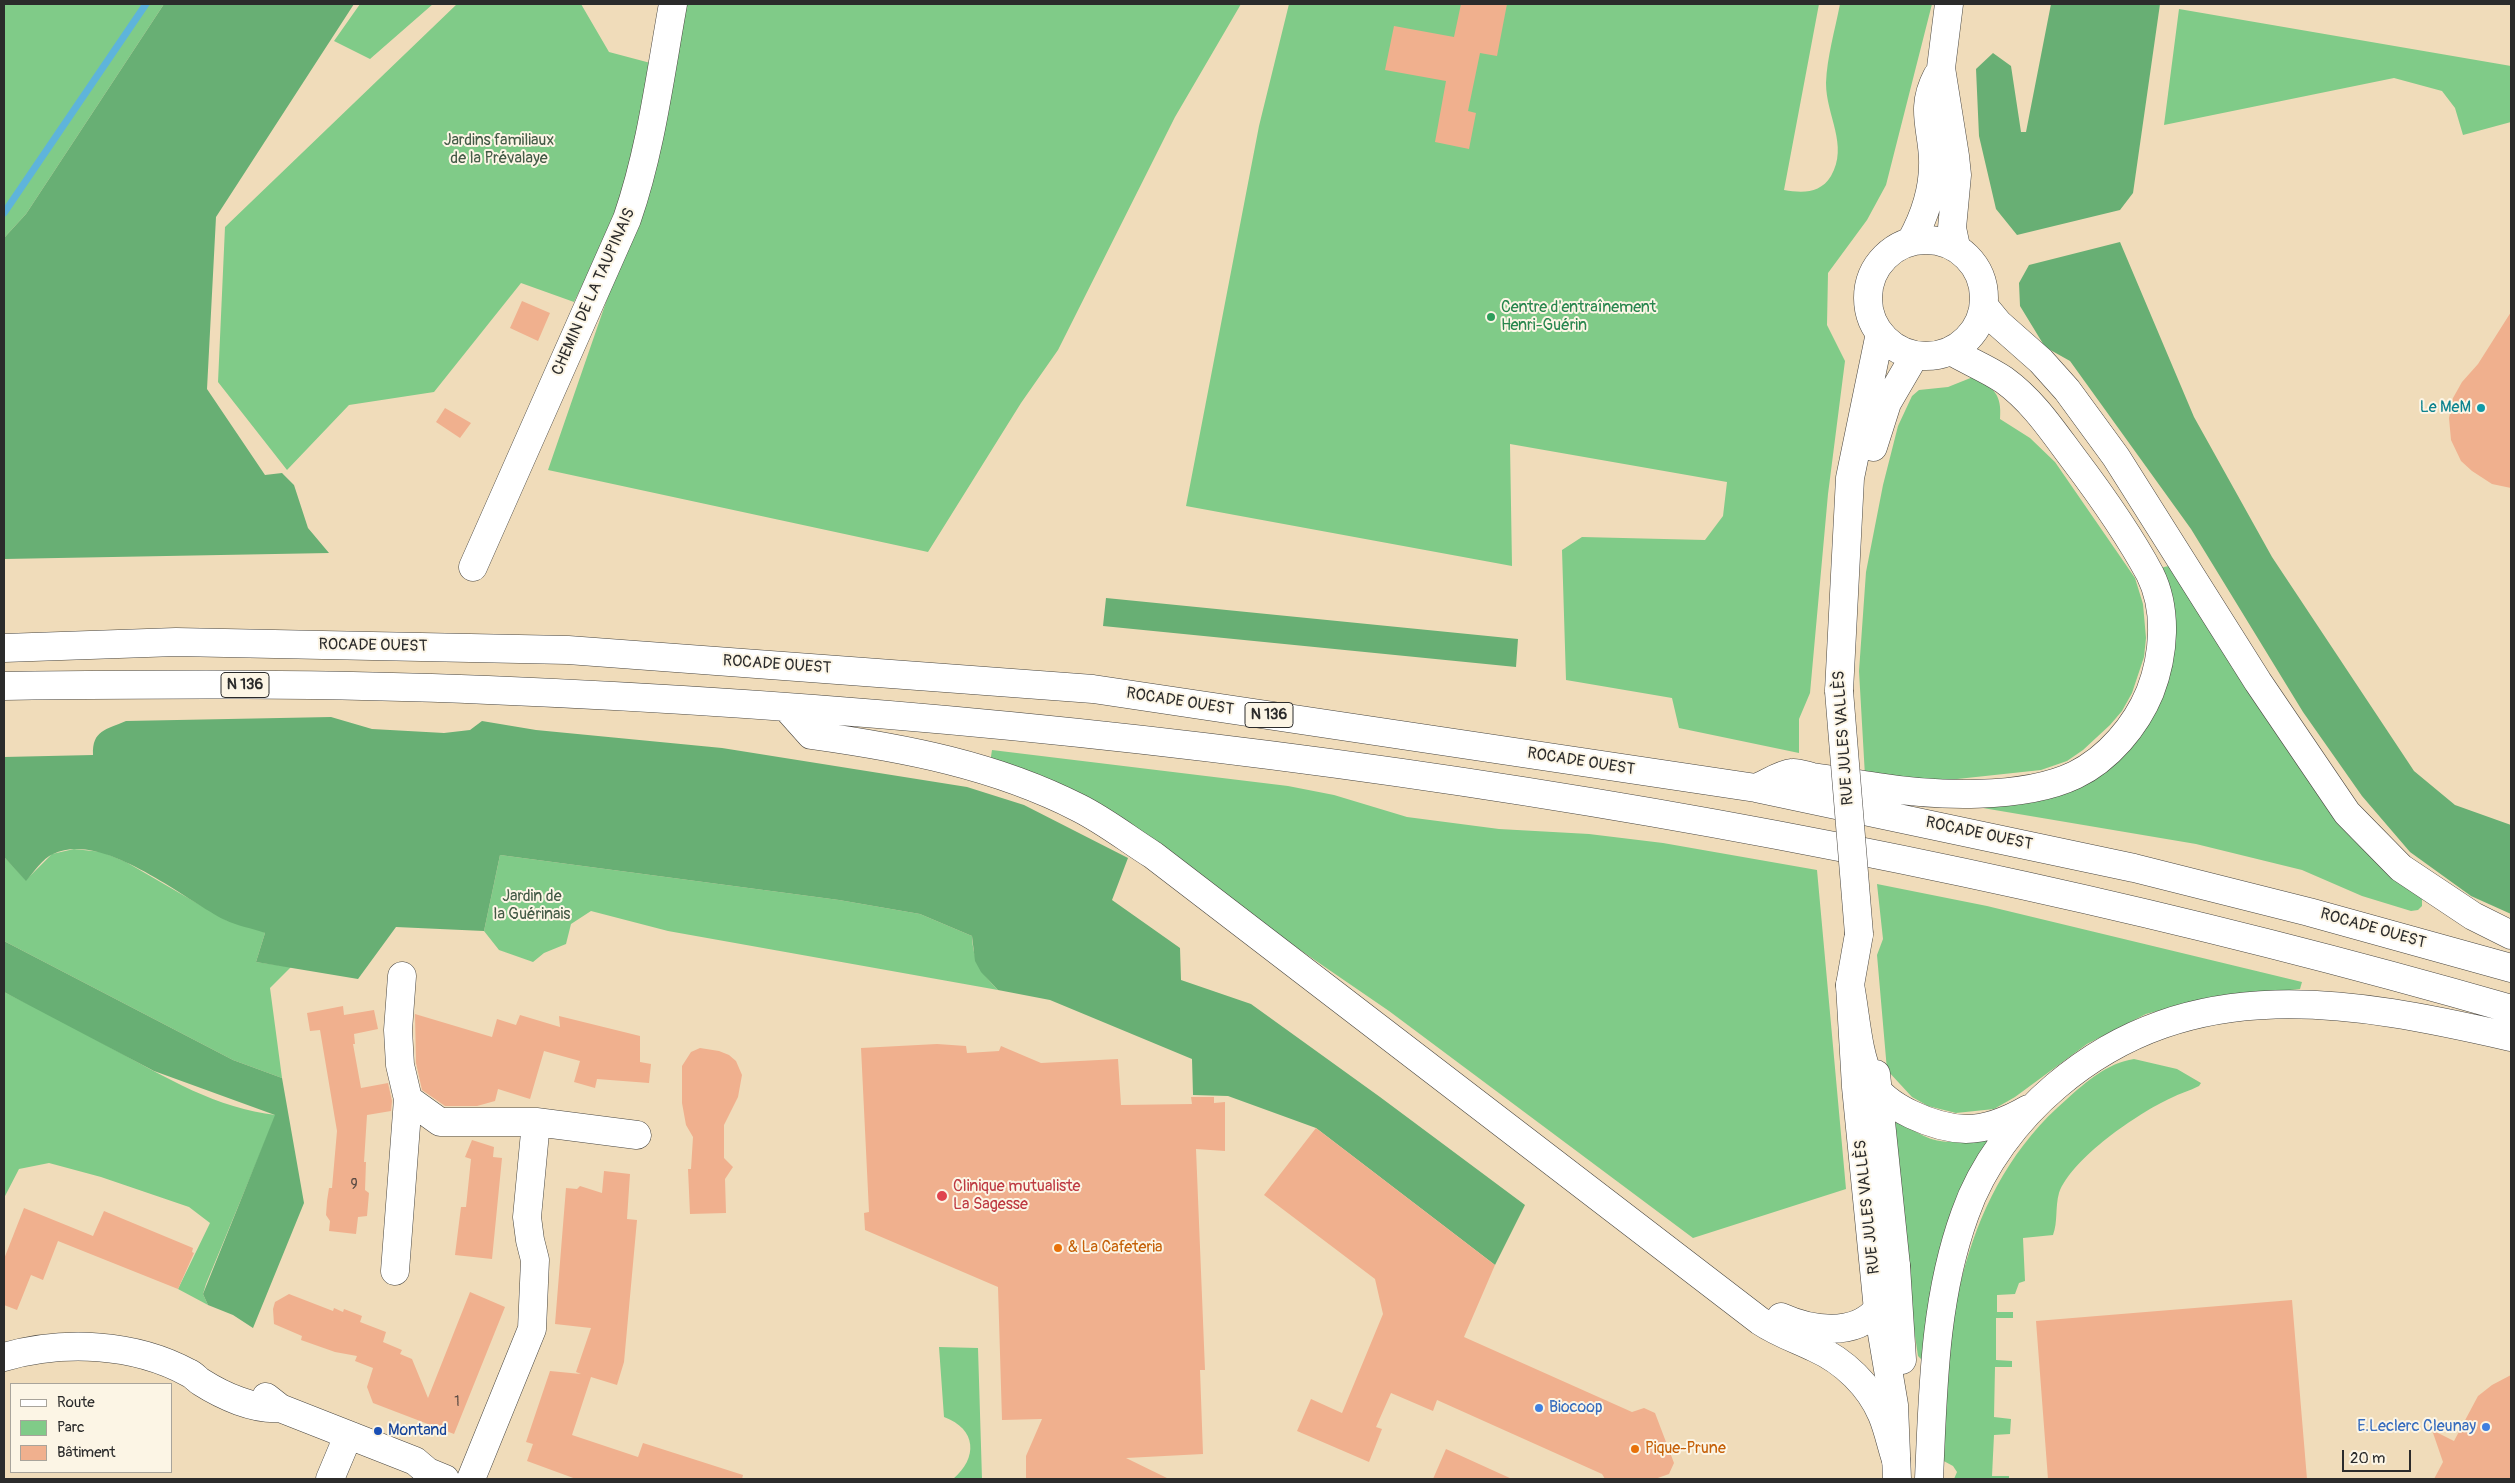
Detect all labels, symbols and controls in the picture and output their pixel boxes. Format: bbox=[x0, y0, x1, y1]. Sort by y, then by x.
park label: Jardins familiaux de la Prévalaye bbox=[444, 131, 554, 169]
street label: CHEMIN DE LA TAUPINAIS bbox=[548, 205, 640, 379]
place label: Centre d'entraînement Henri-Guérin bbox=[1501, 298, 1656, 336]
marker: Centre d'entraînement Henri-Guérin bbox=[1485, 311, 1497, 323]
place label: Le MeM bbox=[2420, 398, 2471, 418]
marker: Le MeM bbox=[2475, 402, 2487, 414]
street label: ROCADE OUEST bbox=[318, 635, 428, 657]
street label: ROCADE OUEST bbox=[722, 652, 832, 678]
street label: RUE JULES VALLÈS bbox=[1830, 670, 1858, 806]
road number: N 136 bbox=[221, 672, 269, 698]
street label: ROCADE OUEST bbox=[1125, 684, 1235, 720]
road number: N 136 bbox=[1245, 702, 1293, 728]
street label: ROCADE OUEST bbox=[1526, 744, 1636, 780]
street label: ROCADE OUEST bbox=[1924, 813, 2034, 855]
park label: Jardin de la Guérinais bbox=[494, 887, 570, 925]
street label: ROCADE OUEST bbox=[2318, 905, 2428, 953]
street label: RUE JULES VALLÈS bbox=[1851, 1139, 1885, 1275]
house number: 9 bbox=[350, 1177, 358, 1193]
place label: Clinique mutualiste La Sagesse bbox=[953, 1177, 1081, 1215]
marker: Clinique mutualiste La Sagesse bbox=[935, 1189, 949, 1203]
place label: & La Cafeteria bbox=[1068, 1238, 1162, 1258]
marker: & La Cafeteria bbox=[1052, 1242, 1064, 1254]
legend bbox=[10, 1383, 172, 1473]
text: Route bbox=[57, 1393, 95, 1412]
house number: 1 bbox=[454, 1394, 460, 1410]
place label: Biocoop bbox=[1549, 1398, 1603, 1418]
marker: Biocoop bbox=[1533, 1402, 1545, 1414]
place label: E.Leclerc Cleunay bbox=[2357, 1417, 2476, 1437]
text: Parc bbox=[57, 1418, 85, 1437]
place label: Montand bbox=[388, 1421, 447, 1441]
marker: E.Leclerc Cleunay bbox=[2480, 1421, 2492, 1433]
marker: Montand bbox=[372, 1425, 384, 1437]
place label: Pique-Prune bbox=[1645, 1439, 1726, 1459]
scale bar bbox=[2345, 1440, 2414, 1472]
text: Bâtiment bbox=[57, 1443, 116, 1462]
marker: Pique-Prune bbox=[1629, 1443, 1641, 1455]
text: 20 m bbox=[2350, 1449, 2385, 1468]

